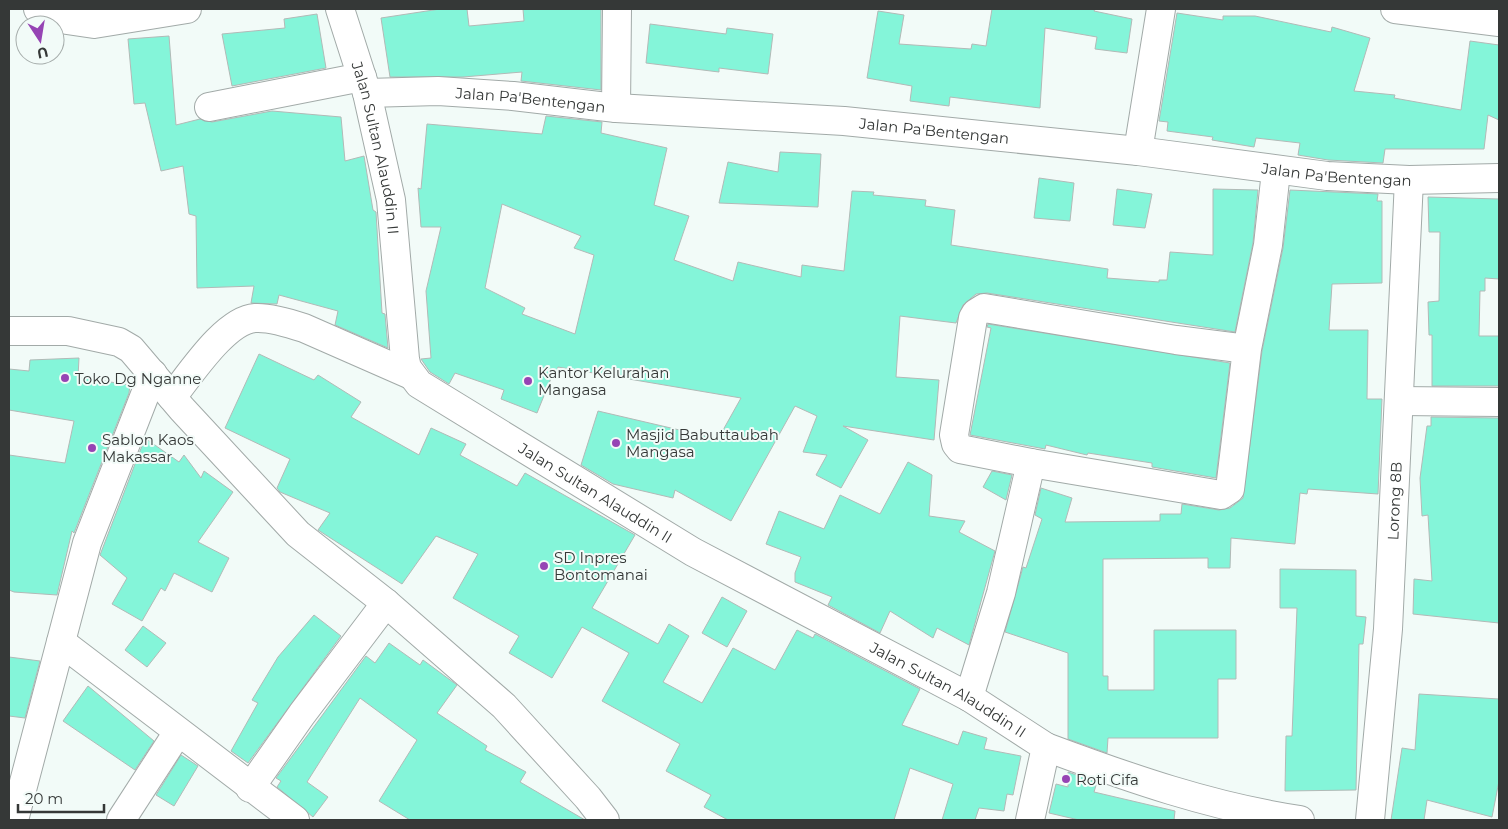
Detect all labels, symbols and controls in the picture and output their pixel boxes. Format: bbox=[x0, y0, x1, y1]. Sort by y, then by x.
north arrow bbox=[15, 15, 65, 65]
text: U bbox=[35, 43, 50, 63]
street label: Jalan Sultan Alauddin II bbox=[348, 58, 403, 235]
street label: Jalan Pa'Bentengan bbox=[454, 83, 607, 116]
street label: Jalan Pa'Bentengan bbox=[857, 113, 1010, 147]
street label: Jalan Pa'Bentengan bbox=[1260, 158, 1412, 190]
place label: Kantor Kelurahan Mangasa bbox=[538, 363, 669, 399]
place label: Toko Dg Nganne bbox=[75, 369, 201, 388]
marker: Toko Dg Nganne bbox=[59, 372, 71, 384]
marker: Kantor Kelurahan Mangasa bbox=[522, 375, 534, 387]
place label: Masjid Babuttaubah Mangasa bbox=[626, 425, 779, 461]
place label: Sablon Kaos Makassar bbox=[102, 430, 194, 466]
marker: Masjid Babuttaubah Mangasa bbox=[610, 437, 622, 449]
street label: Jalan Sultan Alauddin II bbox=[515, 438, 676, 547]
marker: Sablon Kaos Makassar bbox=[86, 442, 98, 454]
street label: Lorong 8B bbox=[1383, 461, 1405, 541]
place label: SD Inpres Bontomanai bbox=[554, 548, 648, 584]
marker: SD Inpres Bontomanai bbox=[538, 560, 550, 572]
street label: Jalan Sultan Alauddin II bbox=[866, 637, 1030, 741]
place label: Roti Cifa bbox=[1076, 770, 1139, 789]
marker: Roti Cifa bbox=[1060, 773, 1072, 785]
scale bar bbox=[18, 782, 104, 814]
text: 20 m bbox=[25, 789, 63, 808]

